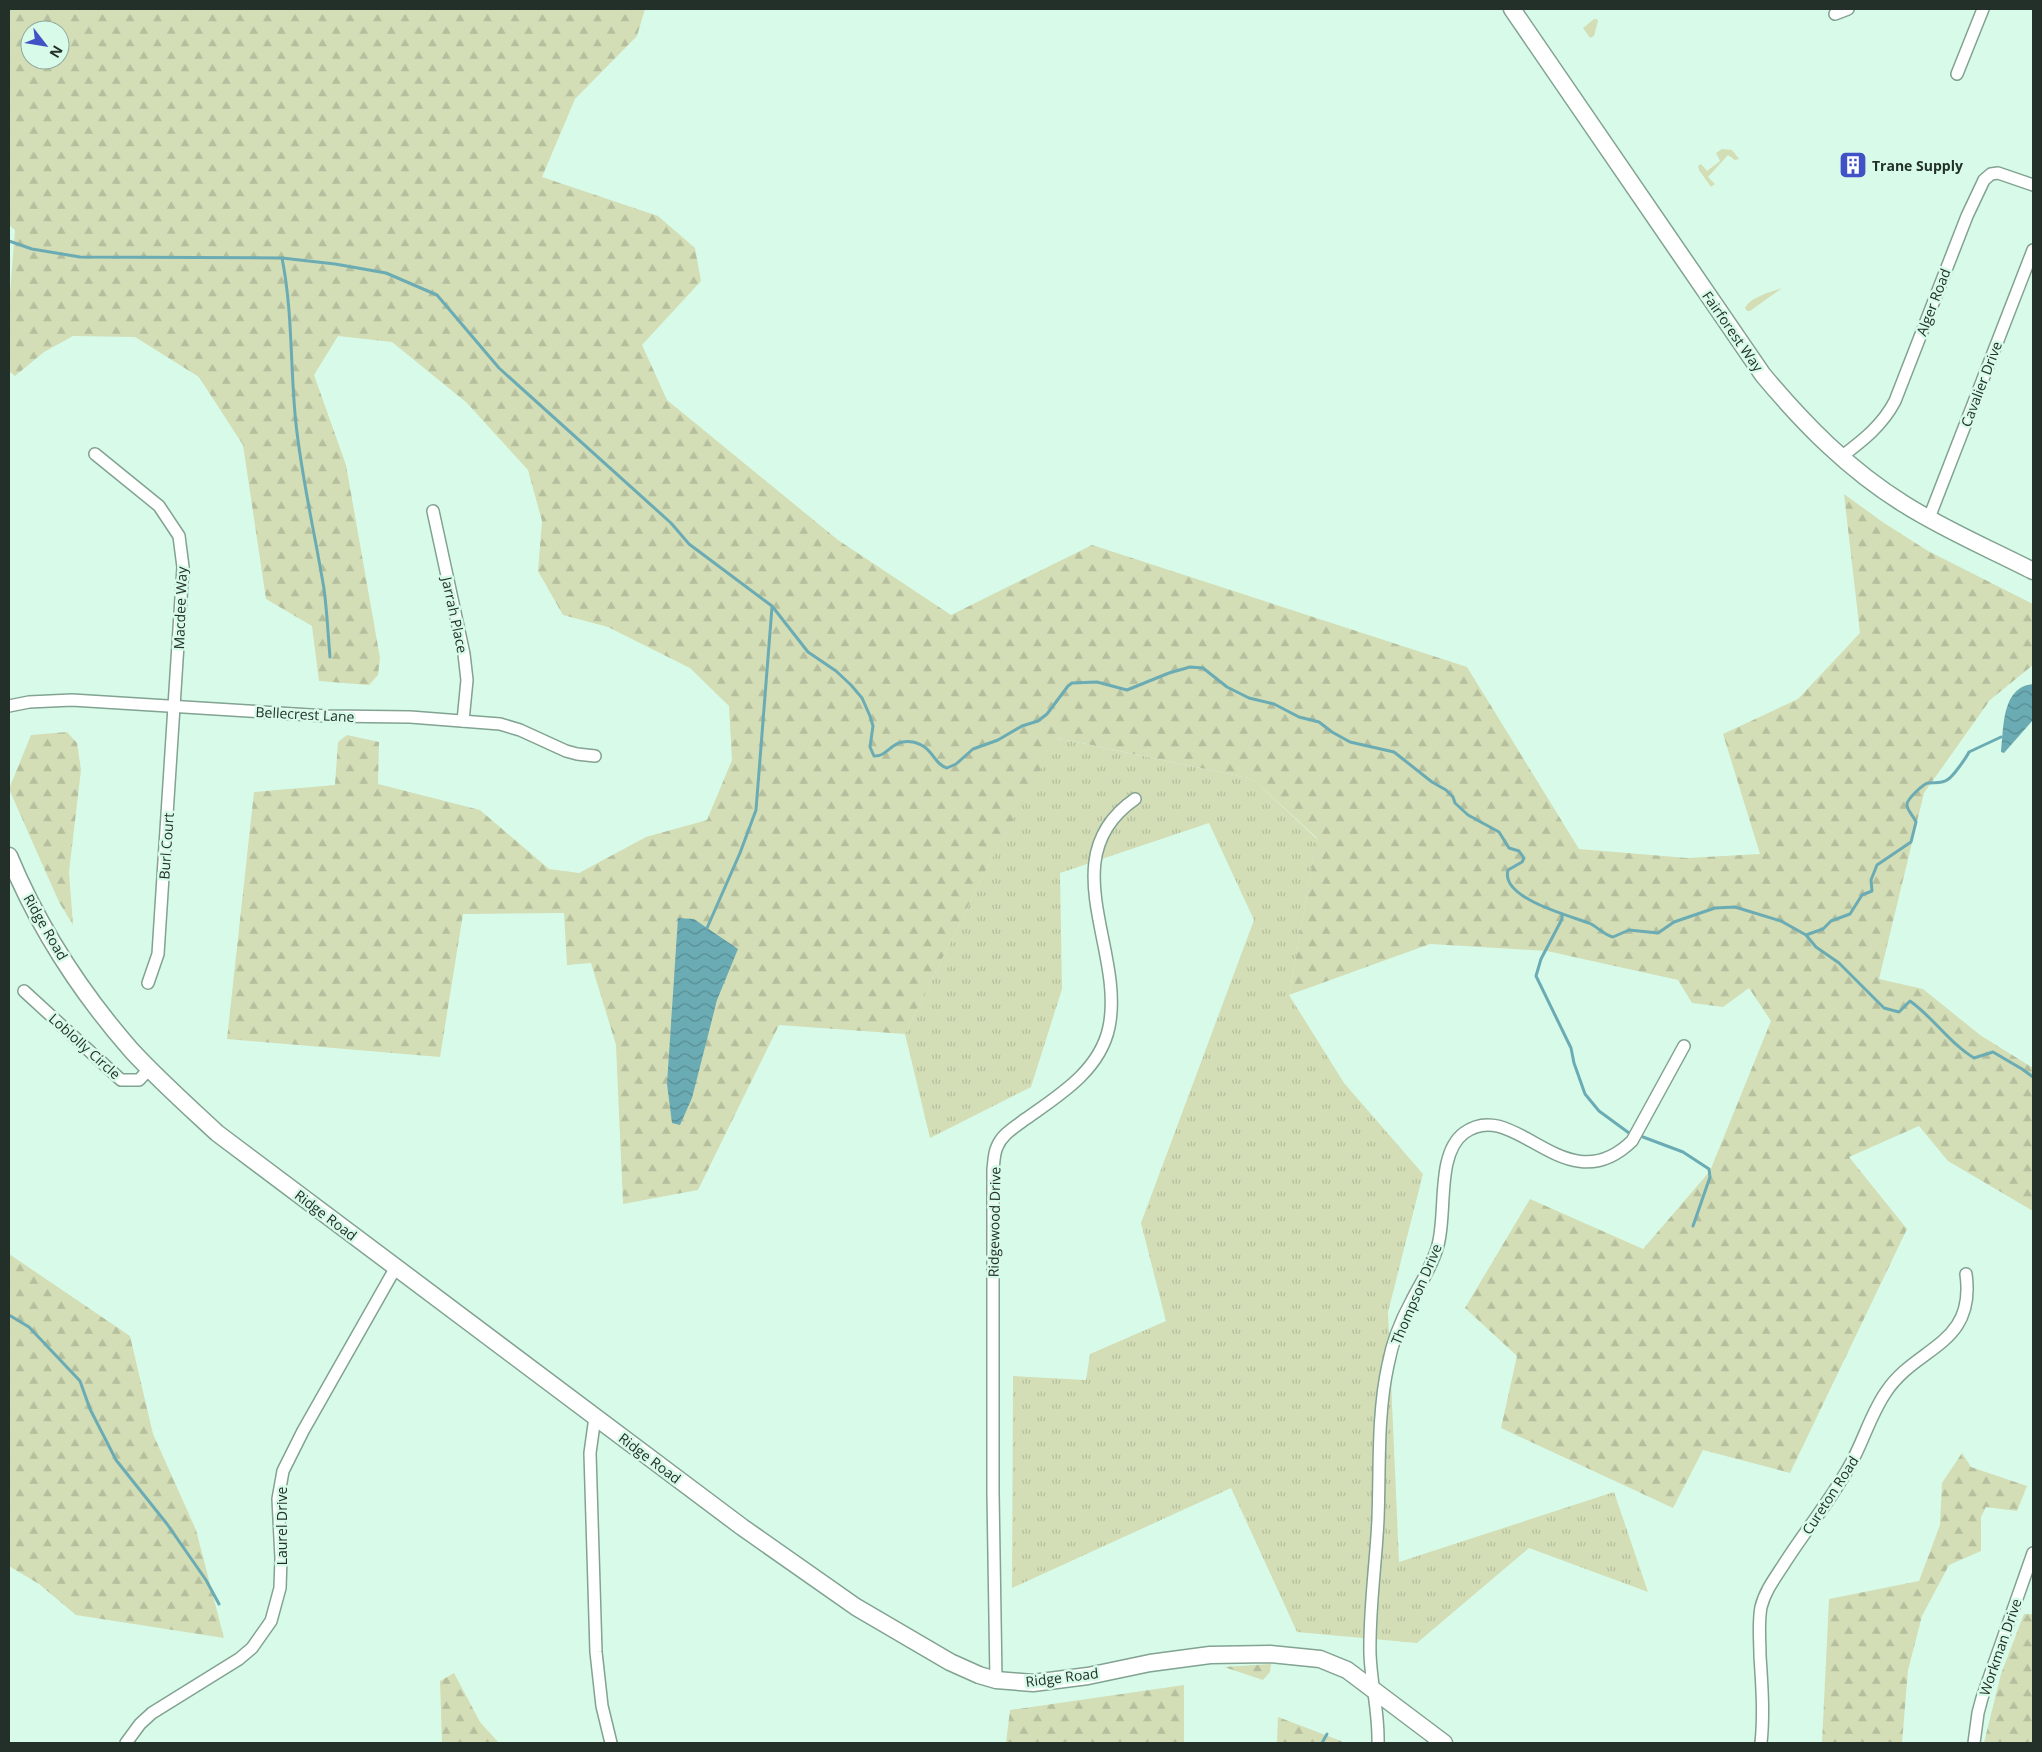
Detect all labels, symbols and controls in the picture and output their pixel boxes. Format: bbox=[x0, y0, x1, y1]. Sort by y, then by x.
north arrow bbox=[20, 20, 70, 70]
text: N bbox=[45, 42, 68, 62]
building icon: Trane Supply bbox=[1838, 150, 1868, 180]
place label: Trane Supply bbox=[1872, 156, 1963, 175]
street label: Alger Road bbox=[1911, 266, 1955, 338]
street label: Fairforest Way bbox=[1698, 287, 1768, 376]
street label: Cavalier Drive bbox=[1956, 338, 2006, 429]
street label: Macdee Way bbox=[169, 565, 191, 650]
street label: Jarrah Place bbox=[437, 573, 472, 655]
street label: Bellecrest Lane bbox=[255, 702, 355, 726]
street label: Burl Court bbox=[154, 812, 178, 880]
street label: Ridge Road bbox=[19, 891, 73, 963]
street label: Loblolly Circle bbox=[45, 1009, 125, 1083]
street label: Ridgewood Drive bbox=[984, 1167, 1004, 1277]
street label: Ridge Road bbox=[291, 1185, 361, 1245]
street label: Thompson Drive bbox=[1386, 1241, 1446, 1347]
street label: Ridge Road bbox=[615, 1428, 685, 1488]
street label: Cureton Road bbox=[1798, 1452, 1862, 1538]
street label: Laurel Drive bbox=[272, 1487, 291, 1565]
street label: Workman Drive bbox=[1974, 1596, 2026, 1698]
street label: Ridge Road bbox=[1024, 1663, 1100, 1691]

